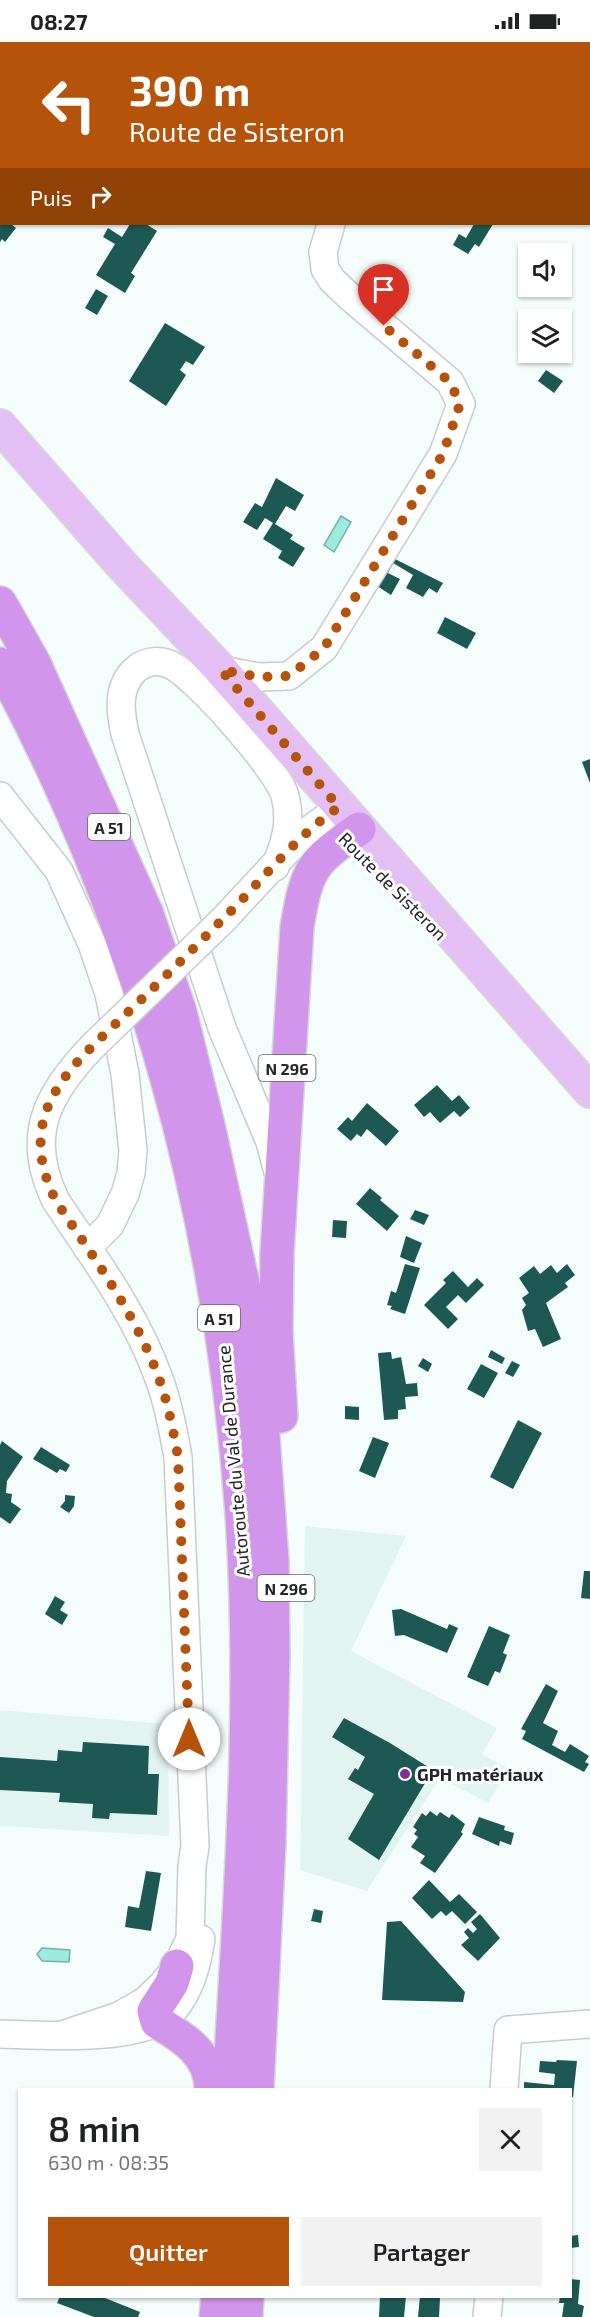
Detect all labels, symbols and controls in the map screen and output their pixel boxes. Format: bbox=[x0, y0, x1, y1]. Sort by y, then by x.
text: 08:27 bbox=[30, 8, 88, 34]
text: 390 m bbox=[129, 64, 250, 114]
icon: left bbox=[30, 66, 108, 144]
text: Route de Sisteron bbox=[129, 115, 345, 147]
icon: right bbox=[84, 180, 117, 213]
text: Puis bbox=[30, 184, 72, 210]
map controls bbox=[518, 243, 572, 363]
button: sound bbox=[518, 243, 572, 297]
pin bbox=[358, 264, 409, 326]
icon: arrive bbox=[367, 273, 400, 306]
button: layers bbox=[518, 309, 572, 363]
road number: A 51 bbox=[88, 814, 130, 840]
street label: Route de Sisteron bbox=[334, 827, 452, 945]
road number: N 296 bbox=[258, 1055, 316, 1081]
road number: A 51 bbox=[198, 1305, 240, 1331]
street label: Autoroute du Val de Durance bbox=[212, 1344, 254, 1578]
road number: N 296 bbox=[258, 1575, 314, 1601]
position arrow bbox=[157, 1707, 221, 1771]
place label: GPH matériaux bbox=[417, 1763, 544, 1785]
marker: GPH matériaux bbox=[398, 1767, 412, 1781]
text: 8 min bbox=[48, 2106, 141, 2149]
button: close bbox=[479, 2108, 542, 2171]
text: 630 m · 08:35 bbox=[48, 2150, 169, 2174]
button: Quitter bbox=[48, 2217, 289, 2286]
button: Partager bbox=[301, 2217, 542, 2286]

